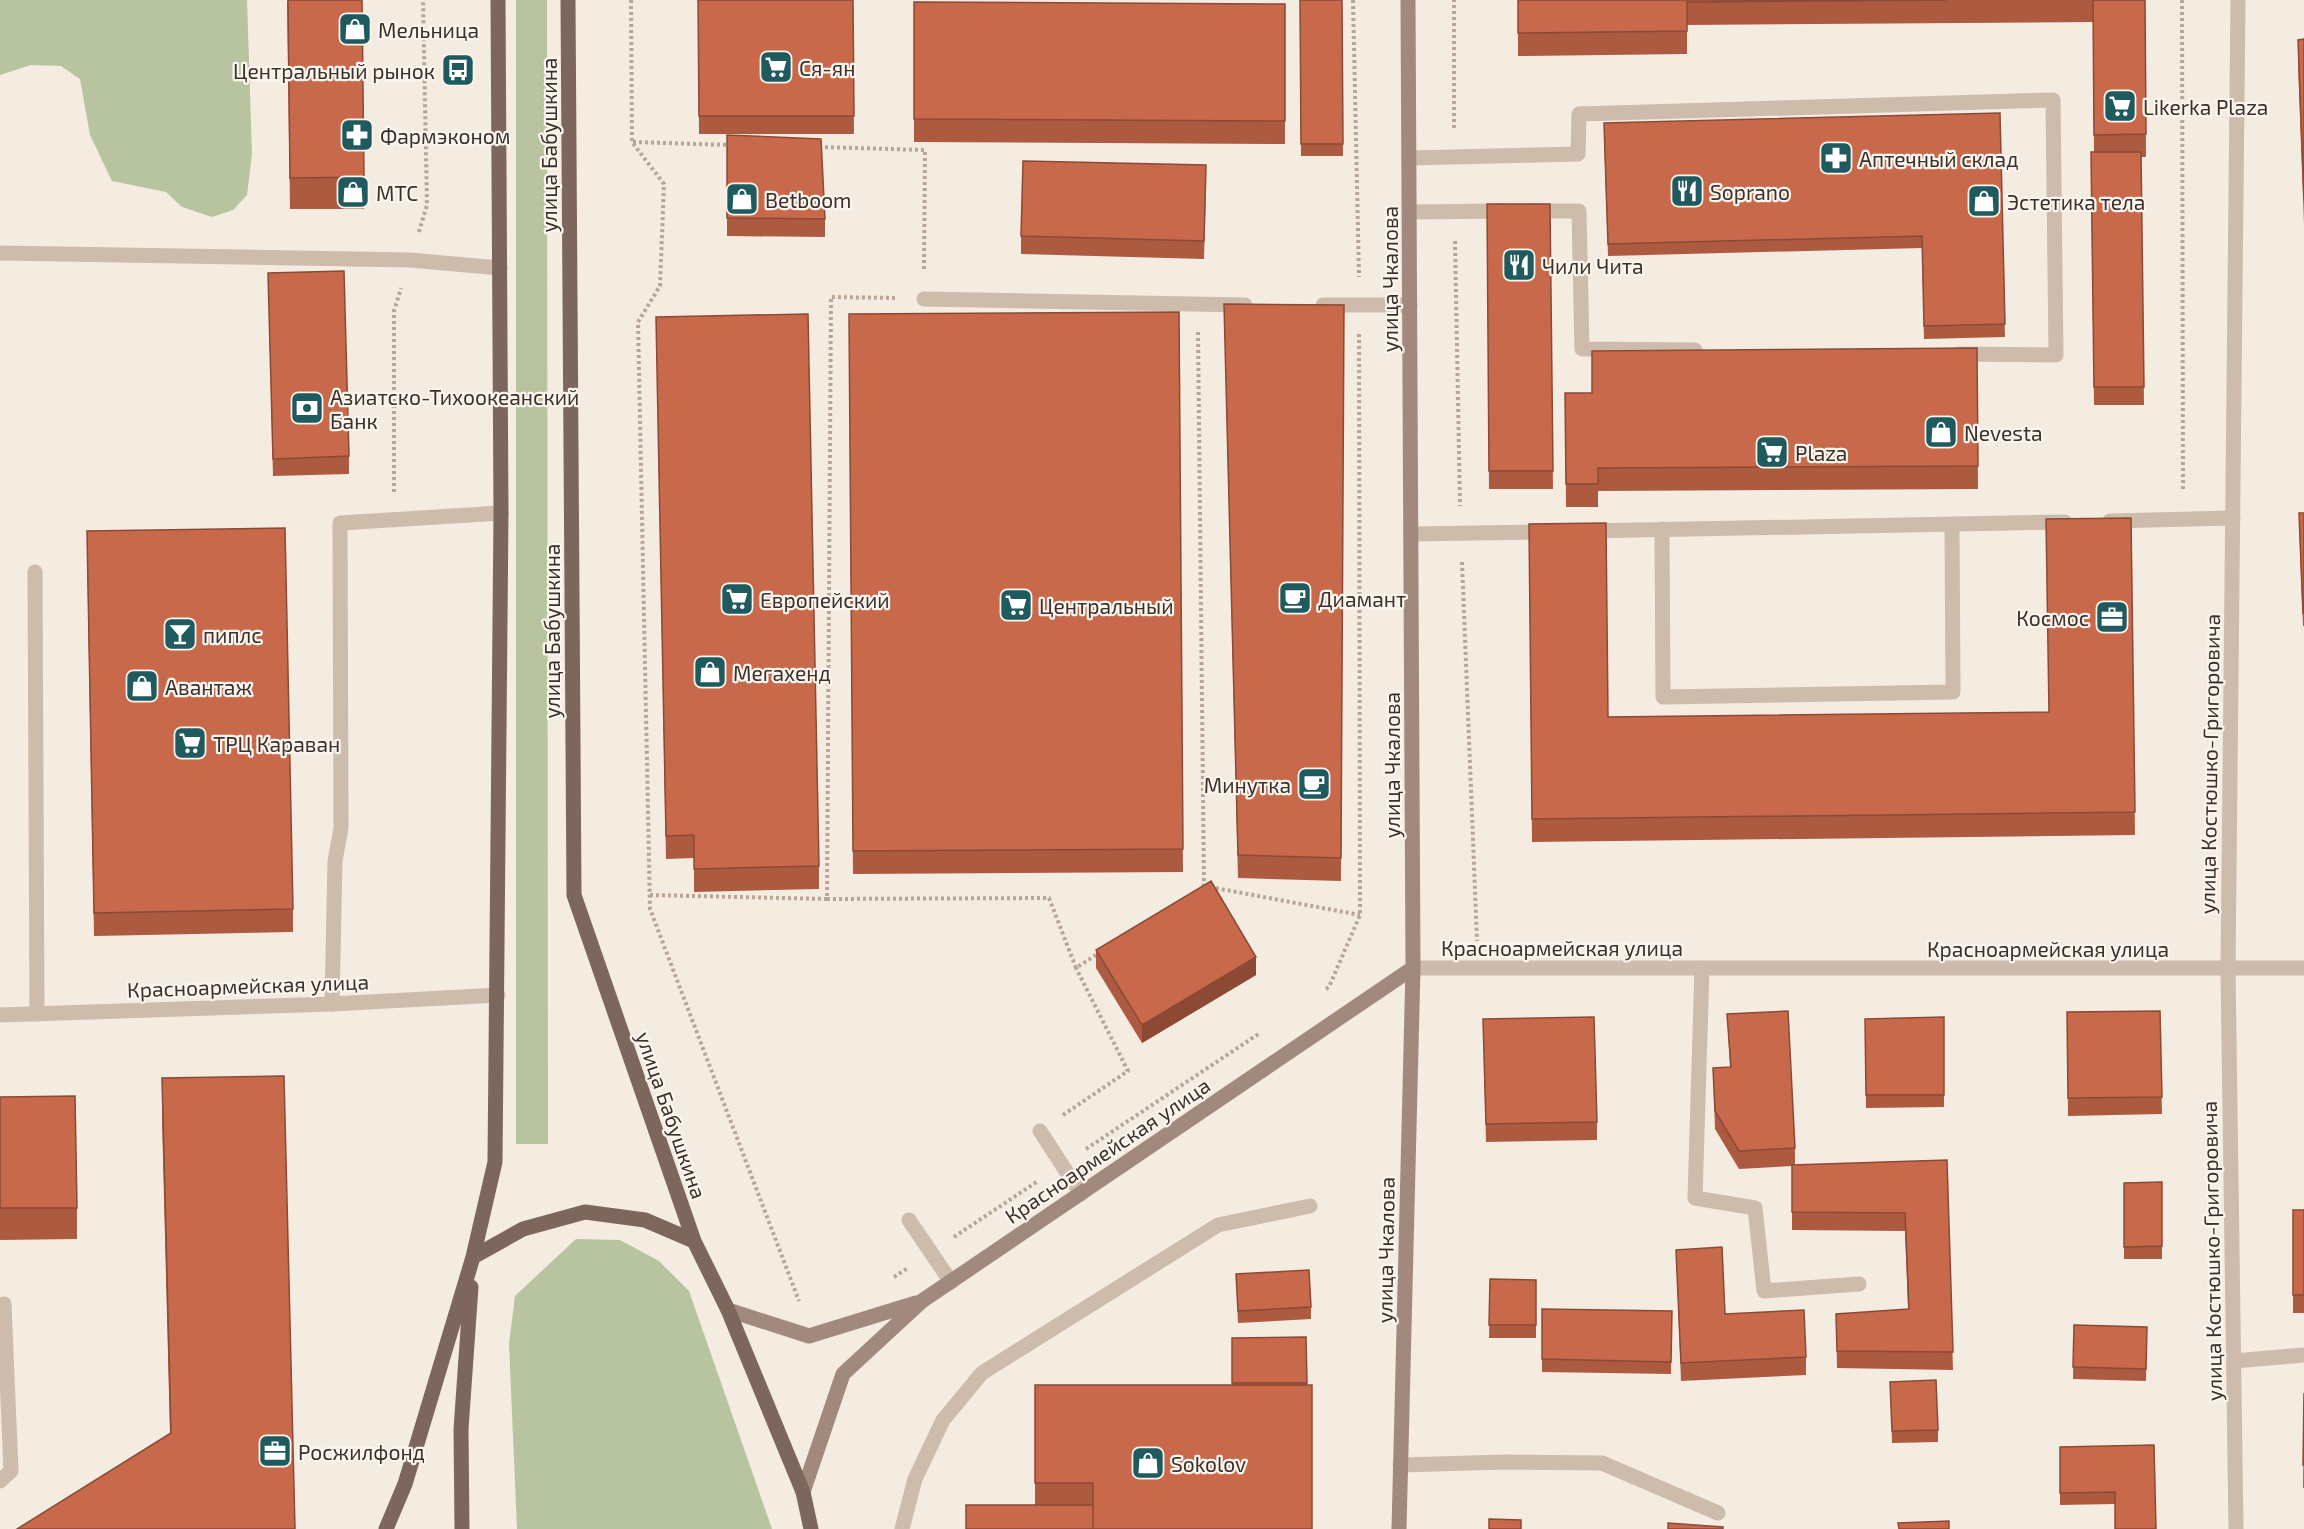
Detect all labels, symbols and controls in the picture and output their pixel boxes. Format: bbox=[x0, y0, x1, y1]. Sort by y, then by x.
shop icon: Мельница bbox=[337, 11, 373, 47]
place label: Мельница bbox=[378, 17, 479, 42]
supermarket icon: Ся-ян bbox=[758, 49, 794, 85]
bus stop icon: Центральный рынок bbox=[440, 52, 476, 88]
place label: Ся-ян bbox=[799, 55, 855, 80]
place label: Центральный рынок bbox=[233, 58, 435, 83]
street label: улица Бабушкина bbox=[536, 58, 562, 232]
supermarket icon: Likerka Plaza bbox=[2102, 88, 2138, 124]
place label: Likerka Plaza bbox=[2143, 94, 2268, 119]
pharmacy icon: Фармэконом bbox=[339, 117, 375, 153]
place label: Фармэконом bbox=[380, 123, 511, 148]
pharmacy icon: Аптечный склад bbox=[1818, 140, 1854, 176]
place label: Аптечный склад bbox=[1859, 146, 2018, 171]
restaurant icon: Soprano bbox=[1669, 173, 1705, 209]
shop icon: МТС bbox=[335, 174, 371, 210]
place label: Soprano bbox=[1710, 179, 1790, 204]
place label: МТС bbox=[376, 180, 418, 205]
shop icon: Betboom bbox=[724, 181, 760, 217]
shop icon: Эстетика тела bbox=[1966, 183, 2002, 219]
place label: Betboom bbox=[765, 187, 852, 212]
place label: Эстетика тела bbox=[2007, 189, 2145, 214]
street label: улица Чкалова bbox=[1377, 206, 1403, 352]
restaurant icon: Чили Чита bbox=[1501, 247, 1537, 283]
place label: Чили Чита bbox=[1542, 253, 1644, 278]
place label: Азиатско-Тихоокеанский Банк bbox=[330, 384, 579, 433]
bank icon: Азиатско-Тихоокеанский Банк bbox=[289, 390, 325, 426]
shop icon: Nevesta bbox=[1923, 414, 1959, 450]
place label: Nevesta bbox=[1964, 420, 2043, 445]
supermarket icon: Plaza bbox=[1754, 434, 1790, 470]
place label: Plaza bbox=[1795, 440, 1847, 465]
street label: улица Бабушкина bbox=[539, 544, 565, 718]
cafe icon: Диамант bbox=[1277, 580, 1313, 616]
supermarket icon: Европейский bbox=[719, 581, 755, 617]
place label: Диамант bbox=[1318, 586, 1406, 611]
place label: Европейский bbox=[760, 587, 890, 612]
supermarket icon: Центральный bbox=[998, 587, 1034, 623]
place label: Центральный bbox=[1039, 593, 1174, 618]
office icon: Космос bbox=[2094, 599, 2130, 635]
place label: Космос bbox=[2016, 605, 2089, 630]
street label: улица Костюшко-Григоровича bbox=[2194, 614, 2225, 914]
bar icon: пиплс bbox=[162, 616, 198, 652]
place label: пиплс bbox=[203, 622, 262, 647]
shop icon: Мегахенд bbox=[692, 654, 728, 690]
place label: Мегахенд bbox=[733, 660, 831, 685]
shop icon: Авантаж bbox=[124, 668, 160, 704]
place label: Авантаж bbox=[165, 674, 252, 699]
street label: улица Чкалова bbox=[1379, 692, 1405, 838]
supermarket icon: ТРЦ Караван bbox=[172, 725, 208, 761]
place label: ТРЦ Караван bbox=[213, 731, 340, 756]
cafe icon: Минутка bbox=[1296, 766, 1332, 802]
place label: Минутка bbox=[1204, 772, 1291, 798]
street label: Красноармейская улица bbox=[1441, 935, 1683, 961]
street label: Красноармейская улица bbox=[1927, 936, 2169, 962]
street label: Красноармейская улица bbox=[127, 968, 369, 1003]
street label: улица Бабушкина bbox=[631, 1028, 712, 1202]
street label: Красноармейская улица bbox=[1000, 1072, 1215, 1229]
street label: улица Костюшко-Григоровича bbox=[2196, 1101, 2227, 1401]
street label: улица Чкалова bbox=[1371, 1177, 1400, 1323]
office icon: Росжилфонд bbox=[257, 1433, 293, 1469]
place label: Росжилфонд bbox=[298, 1439, 425, 1464]
shop icon: Sokolov bbox=[1130, 1445, 1166, 1481]
place label: Sokolov bbox=[1171, 1451, 1246, 1476]

